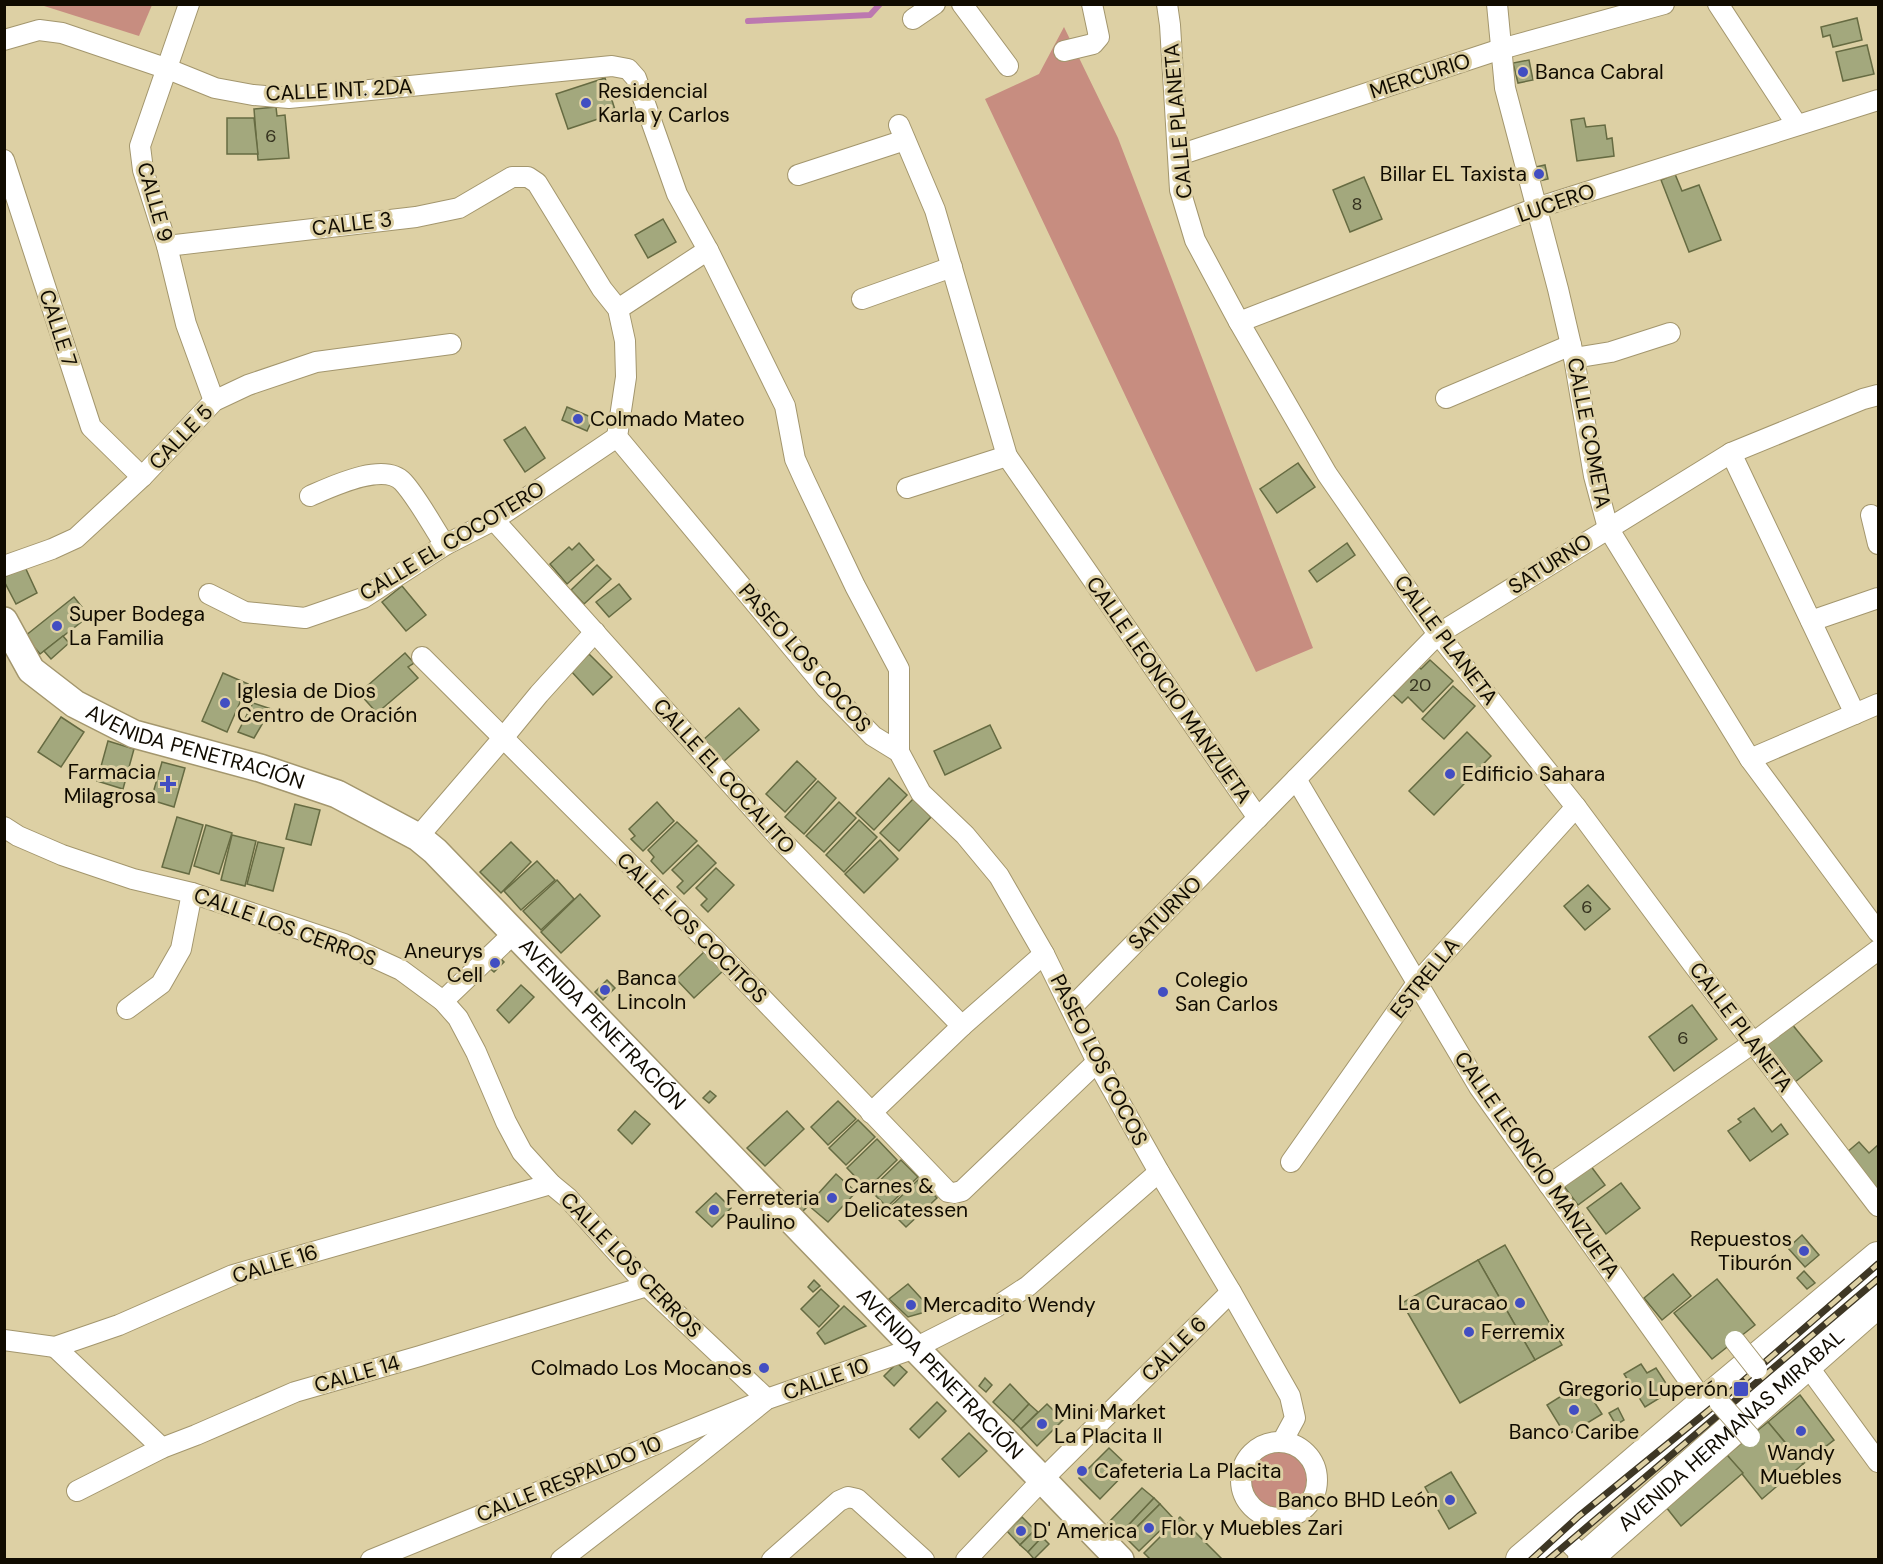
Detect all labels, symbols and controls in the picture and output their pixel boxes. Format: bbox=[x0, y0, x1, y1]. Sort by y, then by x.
street label: CALLE PLANETA bbox=[1157, 42, 1199, 200]
street label: MERCURIO bbox=[1366, 47, 1474, 105]
place label: Banca Cabral bbox=[1535, 58, 1664, 86]
marker: Banca Cabral bbox=[1516, 65, 1530, 79]
street label: CALLE INT. 2DA bbox=[265, 72, 413, 108]
place label: Residencial Karla y Carlos bbox=[598, 77, 730, 129]
marker: Residencial Karla y Carlos bbox=[579, 96, 593, 110]
house number: 6 bbox=[265, 124, 277, 148]
street label: CALLE 9 bbox=[130, 159, 180, 245]
place label: Billar EL Taxista bbox=[1380, 160, 1527, 188]
marker: Billar EL Taxista bbox=[1532, 167, 1546, 181]
street label: LUCERO bbox=[1514, 177, 1598, 229]
house number: 8 bbox=[1352, 192, 1362, 216]
street label: CALLE 3 bbox=[310, 205, 394, 243]
street label: CALLE 7 bbox=[32, 286, 84, 370]
street label: CALLE COMETA bbox=[1561, 355, 1617, 511]
street label: CALLE 5 bbox=[143, 398, 219, 476]
place label: Colmado Mateo bbox=[590, 405, 745, 433]
marker: Colmado Mateo bbox=[571, 412, 585, 426]
street label: CALLE EL COCOTERO bbox=[354, 475, 550, 607]
street label: SATURNO bbox=[1503, 527, 1597, 601]
street label: CALLE PLANETA bbox=[1388, 569, 1504, 711]
street label: CALLE LEONCIO MANZUETA bbox=[1080, 571, 1258, 809]
street label: PASEO LOS COCOS bbox=[733, 578, 877, 738]
place label: Super Bodega La Familia bbox=[69, 600, 205, 652]
marker: Super Bodega La Familia bbox=[50, 619, 64, 633]
house number: 20 bbox=[1409, 673, 1431, 697]
place label: Iglesia de Dios Centro de Oración bbox=[237, 677, 417, 729]
street label: CALLE EL COCALITO bbox=[647, 692, 801, 860]
marker: Iglesia de Dios Centro de Oración bbox=[218, 696, 232, 710]
street label: AVENIDA PENETRACIÓN bbox=[81, 698, 308, 796]
place label: Farmacia Milagrosa bbox=[64, 758, 156, 810]
place label: Edificio Sahara bbox=[1462, 760, 1605, 788]
marker: Edificio Sahara bbox=[1443, 767, 1457, 781]
marker: Farmacia Milagrosa bbox=[161, 777, 175, 791]
street label: CALLE LOS COCITOS bbox=[610, 846, 774, 1010]
street label: SATURNO bbox=[1122, 870, 1208, 956]
street label: CALLE LOS CERROS bbox=[190, 881, 380, 973]
house number: 6 bbox=[1581, 895, 1593, 919]
street label: AVENIDA PENETRACIÓN bbox=[513, 932, 692, 1116]
street label: ESTRELLA bbox=[1384, 932, 1466, 1024]
place label: Aneurys Cell bbox=[404, 937, 483, 989]
marker: Aneurys Cell bbox=[488, 956, 502, 970]
street label: CALLE PLANETA bbox=[1683, 956, 1799, 1098]
place label: Banca Lincoln bbox=[617, 964, 686, 1016]
place label: Colegio San Carlos bbox=[1175, 966, 1278, 1018]
street label: PASEO LOS COCOS bbox=[1044, 970, 1154, 1150]
marker: Banca Lincoln bbox=[598, 983, 612, 997]
marker: Colegio San Carlos bbox=[1156, 985, 1170, 999]
house number: 6 bbox=[1677, 1026, 1689, 1050]
street label: CALLE LEONCIO MANZUETA bbox=[1448, 1046, 1626, 1284]
place label: Carnes & Delicatessen bbox=[844, 1172, 968, 1224]
place label: Ferreteria Paulino bbox=[726, 1184, 820, 1236]
street label: CALLE LOS CERROS bbox=[554, 1186, 708, 1344]
marker: Carnes & Delicatessen bbox=[825, 1191, 839, 1205]
marker: Ferreteria Paulino bbox=[707, 1203, 721, 1217]
place label: Repuestos Tiburón bbox=[1690, 1225, 1792, 1277]
street label: CALLE 16 bbox=[229, 1238, 321, 1290]
marker: Repuestos Tiburón bbox=[1797, 1244, 1811, 1258]
street label: AVENIDA PENETRACIÓN bbox=[850, 1282, 1030, 1466]
place label: La Curacao bbox=[1398, 1289, 1508, 1317]
place label: Mercadito Wendy bbox=[923, 1291, 1096, 1319]
marker: La Curacao bbox=[1513, 1296, 1527, 1310]
marker: Mercadito Wendy bbox=[904, 1298, 918, 1312]
street label: CALLE 6 bbox=[1135, 1310, 1213, 1388]
place label: Ferremix bbox=[1481, 1318, 1565, 1346]
street label: AVENIDA HERMANAS MIRABAL bbox=[1612, 1323, 1850, 1538]
marker: Ferremix bbox=[1462, 1325, 1476, 1339]
street label: CALLE 14 bbox=[311, 1348, 403, 1400]
street label: CALLE 10 bbox=[779, 1351, 873, 1407]
place label: Colmado Los Mocanos bbox=[531, 1354, 752, 1382]
marker: Colmado Los Mocanos bbox=[757, 1361, 771, 1375]
place label: Gregorio Luperón bbox=[1558, 1375, 1728, 1403]
marker: Gregorio Luperón bbox=[1732, 1380, 1750, 1398]
place label: Mini Market La Placita II bbox=[1054, 1398, 1166, 1450]
marker: Banco Caribe bbox=[1567, 1403, 1581, 1417]
marker: Mini Market La Placita II bbox=[1035, 1417, 1049, 1431]
place label: Banco Caribe bbox=[1509, 1418, 1639, 1446]
marker: Wandy Muebles bbox=[1794, 1424, 1808, 1438]
street label: CALLE RESPALDO 10 bbox=[472, 1429, 666, 1529]
place label: Wandy Muebles bbox=[1760, 1439, 1842, 1491]
place label: Cafeteria La Placita bbox=[1094, 1457, 1282, 1485]
marker: Cafeteria La Placita bbox=[1075, 1464, 1089, 1478]
place label: Banco BHD León bbox=[1278, 1486, 1438, 1514]
marker: Banco BHD León bbox=[1443, 1493, 1457, 1507]
place label: Flor y Muebles Zari bbox=[1161, 1514, 1343, 1542]
place label: D' America bbox=[1033, 1517, 1137, 1545]
marker: Flor y Muebles Zari bbox=[1142, 1521, 1156, 1535]
marker: D' America bbox=[1014, 1524, 1028, 1538]

